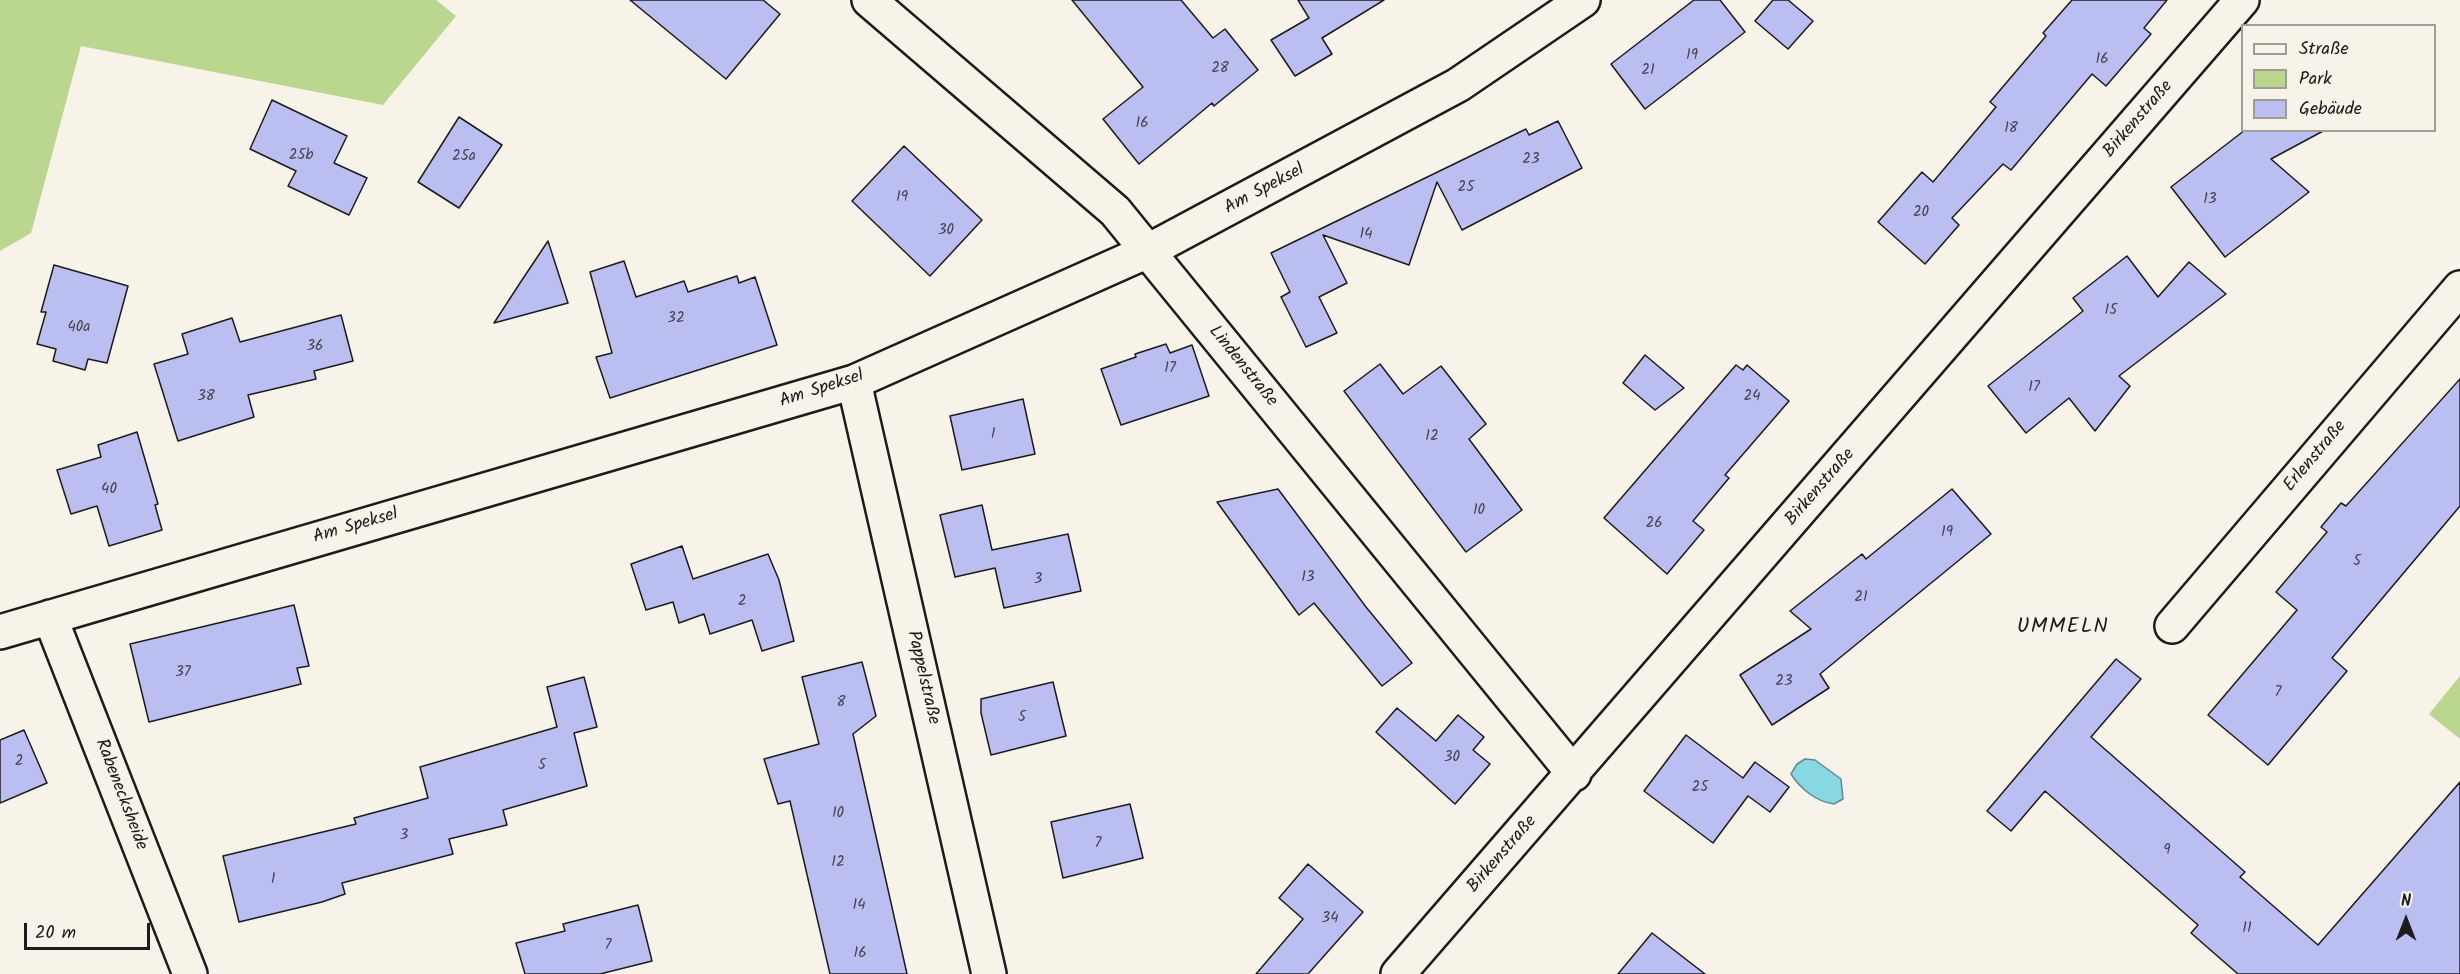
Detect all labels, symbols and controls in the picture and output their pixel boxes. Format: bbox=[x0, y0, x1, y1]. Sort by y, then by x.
legend bbox=[2241, 24, 2436, 132]
text: Straße bbox=[2299, 35, 2349, 64]
house number: 19 bbox=[1686, 47, 1698, 65]
house number: 16 bbox=[2095, 51, 2109, 69]
house number: 28 bbox=[1211, 60, 1229, 78]
house number: 21 bbox=[1641, 62, 1655, 80]
text: Park bbox=[2299, 65, 2332, 94]
street label: Birkenstraße bbox=[2100, 77, 2178, 163]
text: Gebäude bbox=[2299, 95, 2362, 124]
house number: 16 bbox=[1135, 115, 1149, 133]
house number: 18 bbox=[2004, 120, 2018, 138]
house number: 25b bbox=[289, 147, 313, 165]
house number: 25a bbox=[452, 148, 476, 166]
house number: 23 bbox=[1522, 151, 1540, 169]
street label: Am Speksel bbox=[1221, 160, 1309, 220]
house number: 25 bbox=[1458, 179, 1474, 197]
house number: 19 bbox=[896, 189, 908, 207]
house number: 13 bbox=[2203, 191, 2217, 209]
house number: 20 bbox=[1913, 204, 1929, 222]
house number: 30 bbox=[938, 222, 954, 240]
house number: 14 bbox=[1360, 226, 1372, 244]
house number: 15 bbox=[2105, 302, 2117, 320]
house number: 32 bbox=[667, 310, 685, 328]
house number: 40a bbox=[68, 319, 90, 337]
street label: Lindenstraße bbox=[1203, 322, 1281, 412]
house number: 36 bbox=[307, 338, 323, 356]
house number: 17 bbox=[1164, 360, 1176, 378]
street label: Am Speksel bbox=[777, 366, 867, 414]
house number: 17 bbox=[2028, 379, 2040, 397]
house number: 38 bbox=[197, 388, 215, 406]
house number: 24 bbox=[1744, 388, 1760, 406]
street label: Erlenstraße bbox=[2280, 417, 2352, 497]
house number: 1 bbox=[991, 426, 995, 444]
house number: 12 bbox=[1425, 428, 1439, 446]
street label: Birkenstraße bbox=[1782, 445, 1860, 531]
house number: 40 bbox=[101, 481, 117, 499]
house number: 10 bbox=[1473, 502, 1485, 520]
street label: Am Speksel bbox=[311, 505, 401, 549]
house number: 26 bbox=[1645, 515, 1663, 533]
house number: 19 bbox=[1941, 524, 1953, 542]
house number: 5 bbox=[2353, 553, 2361, 571]
house number: 13 bbox=[1301, 569, 1315, 587]
house number: 3 bbox=[1034, 571, 1042, 589]
house number: 21 bbox=[1854, 589, 1868, 607]
house number: 2 bbox=[738, 593, 746, 611]
district label: UMMELN bbox=[2017, 615, 2109, 641]
street label: Pappelstraße bbox=[901, 629, 943, 727]
house number: 37 bbox=[175, 664, 191, 682]
house number: 23 bbox=[1775, 673, 1793, 691]
house number: 7 bbox=[2275, 684, 2281, 702]
house number: 8 bbox=[836, 694, 846, 712]
house number: 5 bbox=[1018, 709, 1026, 727]
street label: Rabenecksheide bbox=[89, 736, 151, 854]
house number: 30 bbox=[1444, 749, 1460, 767]
house number: 2 bbox=[15, 753, 23, 771]
house number: 5 bbox=[538, 757, 546, 775]
house number: 25 bbox=[1692, 779, 1708, 797]
house number: 10 bbox=[832, 805, 844, 823]
street label: Birkenstraße bbox=[1464, 812, 1542, 898]
house number: 3 bbox=[400, 827, 408, 845]
house number: 7 bbox=[1095, 835, 1101, 853]
house number: 9 bbox=[2163, 842, 2171, 860]
house number: 12 bbox=[831, 854, 845, 872]
house number: 1 bbox=[271, 871, 275, 889]
text: N bbox=[2401, 889, 2411, 914]
north arrow bbox=[2376, 890, 2436, 950]
house number: 14 bbox=[853, 897, 865, 915]
house number: 34 bbox=[1322, 910, 1338, 928]
scale bar bbox=[27, 911, 153, 949]
text: 20 m bbox=[35, 919, 76, 948]
house number: 11 bbox=[2242, 920, 2252, 938]
house number: 7 bbox=[605, 937, 611, 955]
house number: 16 bbox=[853, 945, 867, 963]

